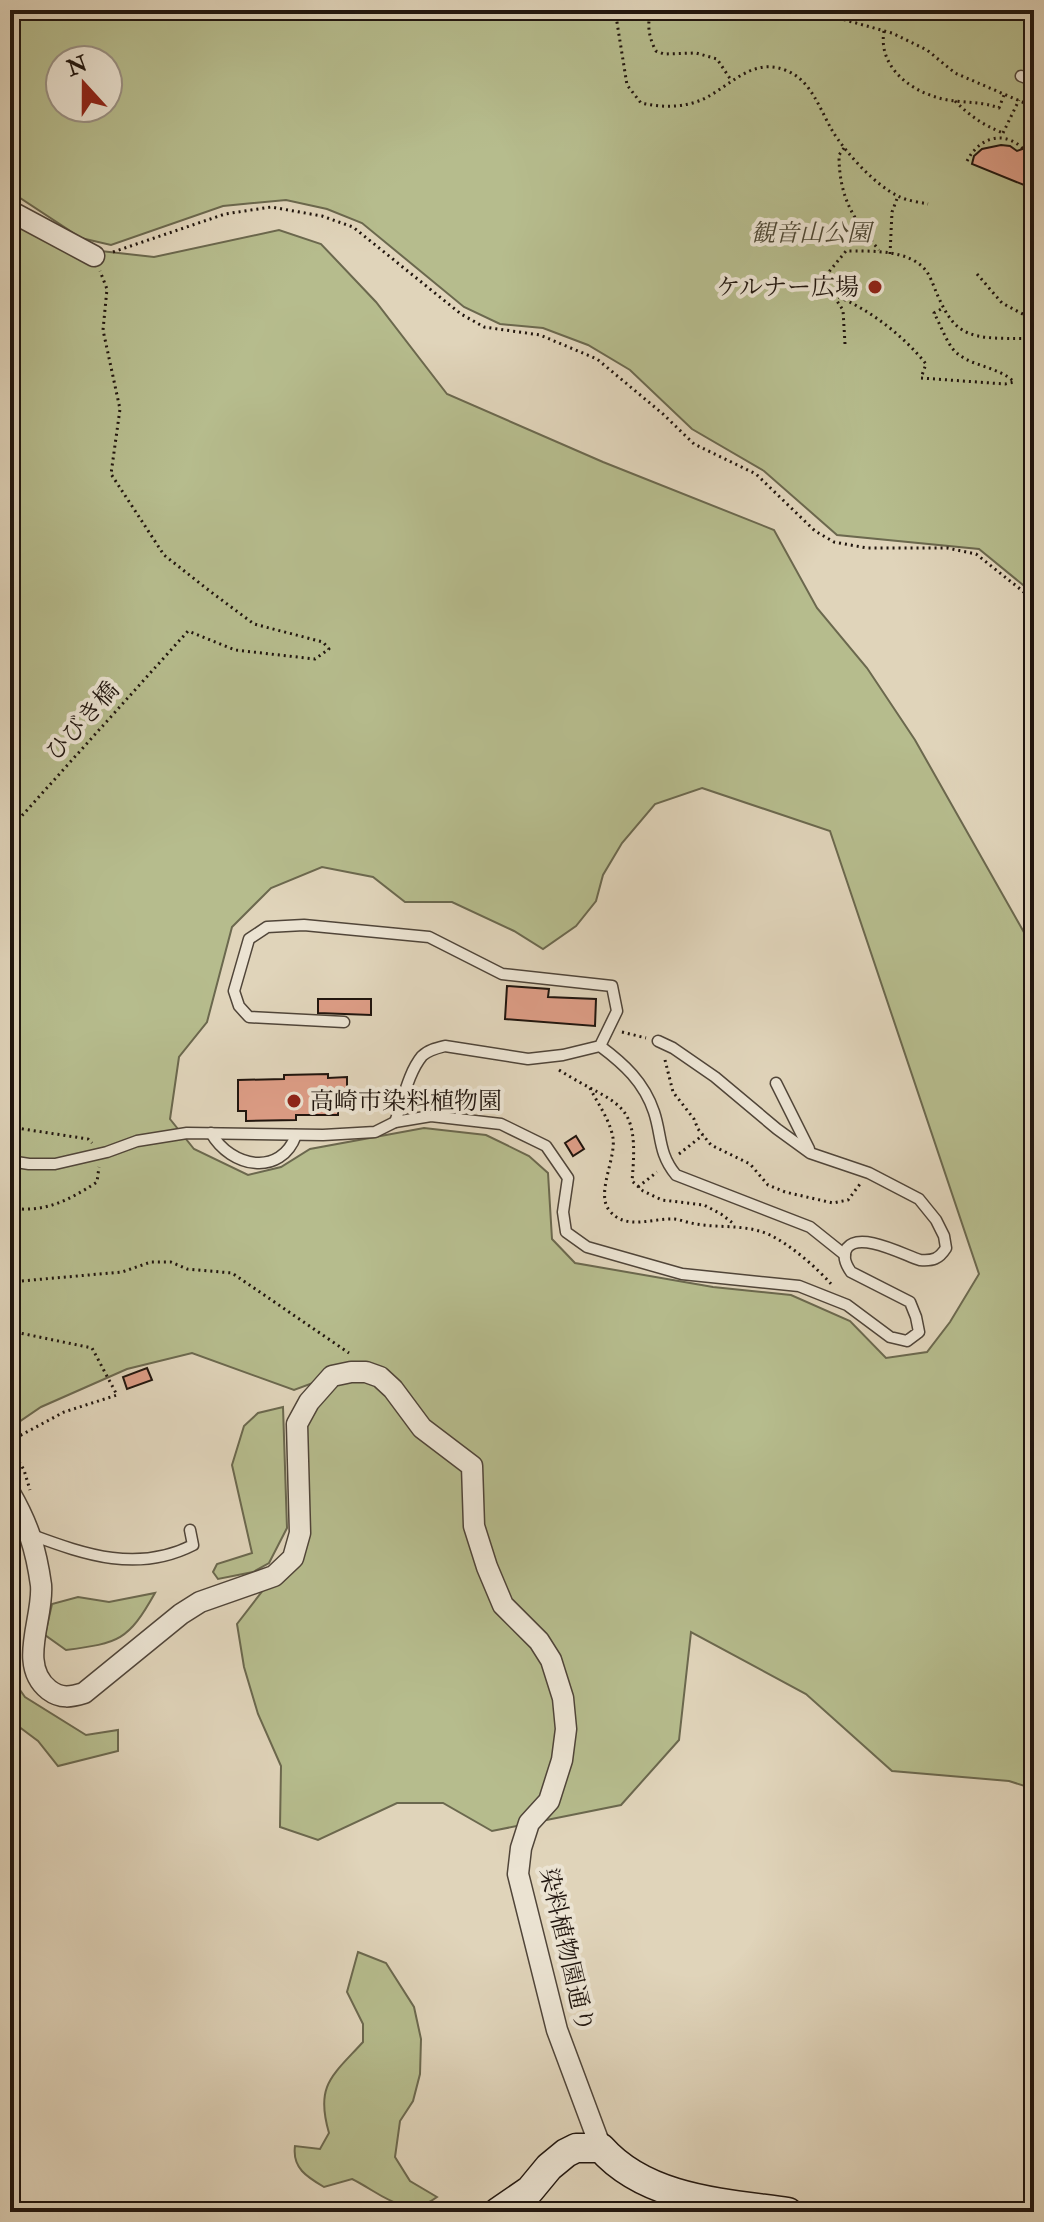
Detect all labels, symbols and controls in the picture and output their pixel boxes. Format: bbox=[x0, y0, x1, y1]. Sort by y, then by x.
north arrow bbox=[44, 44, 124, 124]
text: N bbox=[62, 50, 92, 83]
park label: 観音山公園 bbox=[751, 218, 875, 249]
place label: ケルナー広場 bbox=[716, 272, 859, 303]
marker: ケルナー広場 bbox=[866, 278, 884, 296]
street label: ひびき橋 bbox=[39, 675, 126, 767]
place label: 高崎市染料植物園 bbox=[310, 1086, 502, 1117]
marker: 高崎市染料植物園 bbox=[285, 1092, 303, 1110]
street label: 染料植物園通り bbox=[533, 1865, 601, 2035]

